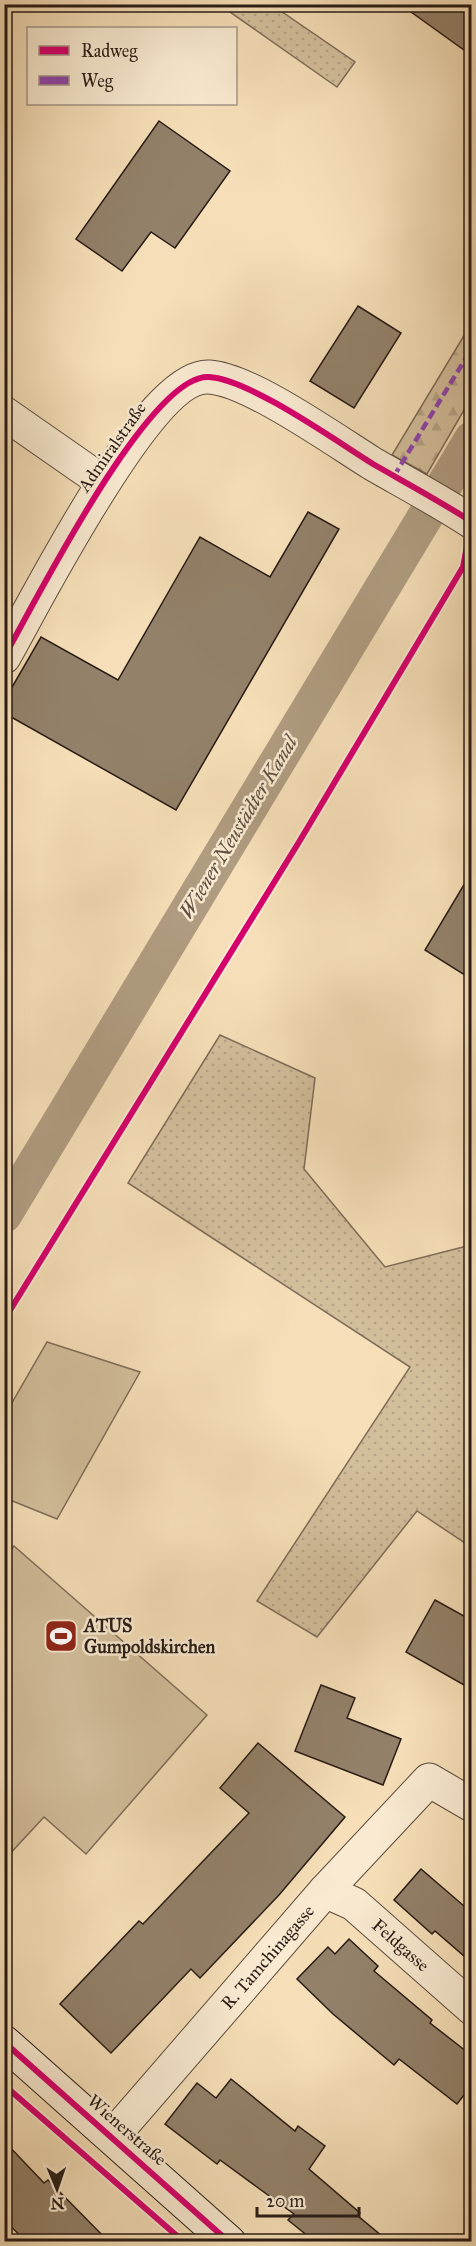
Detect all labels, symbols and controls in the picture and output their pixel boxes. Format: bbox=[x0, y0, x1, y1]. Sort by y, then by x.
legend bbox=[27, 27, 237, 105]
text: Radweg bbox=[81, 40, 138, 63]
text: Weg bbox=[81, 70, 114, 93]
street label: Admiralstraße bbox=[72, 398, 151, 497]
water label: Wiener Neustädter Kanal bbox=[174, 730, 303, 923]
place label: ATUS Gumpoldskirchen bbox=[83, 1615, 215, 1659]
sports icon: ATUS Gumpoldskirchen bbox=[43, 1618, 79, 1654]
street label: R. Tamchinagasse bbox=[217, 1900, 319, 2014]
street label: Feldgasse bbox=[367, 1914, 434, 1976]
street label: Wienerstraße bbox=[83, 2090, 171, 2170]
north arrow bbox=[27, 2159, 87, 2219]
scale bar bbox=[257, 2180, 359, 2218]
text: 20 m bbox=[266, 2190, 304, 2212]
text: N bbox=[50, 2194, 65, 2213]

